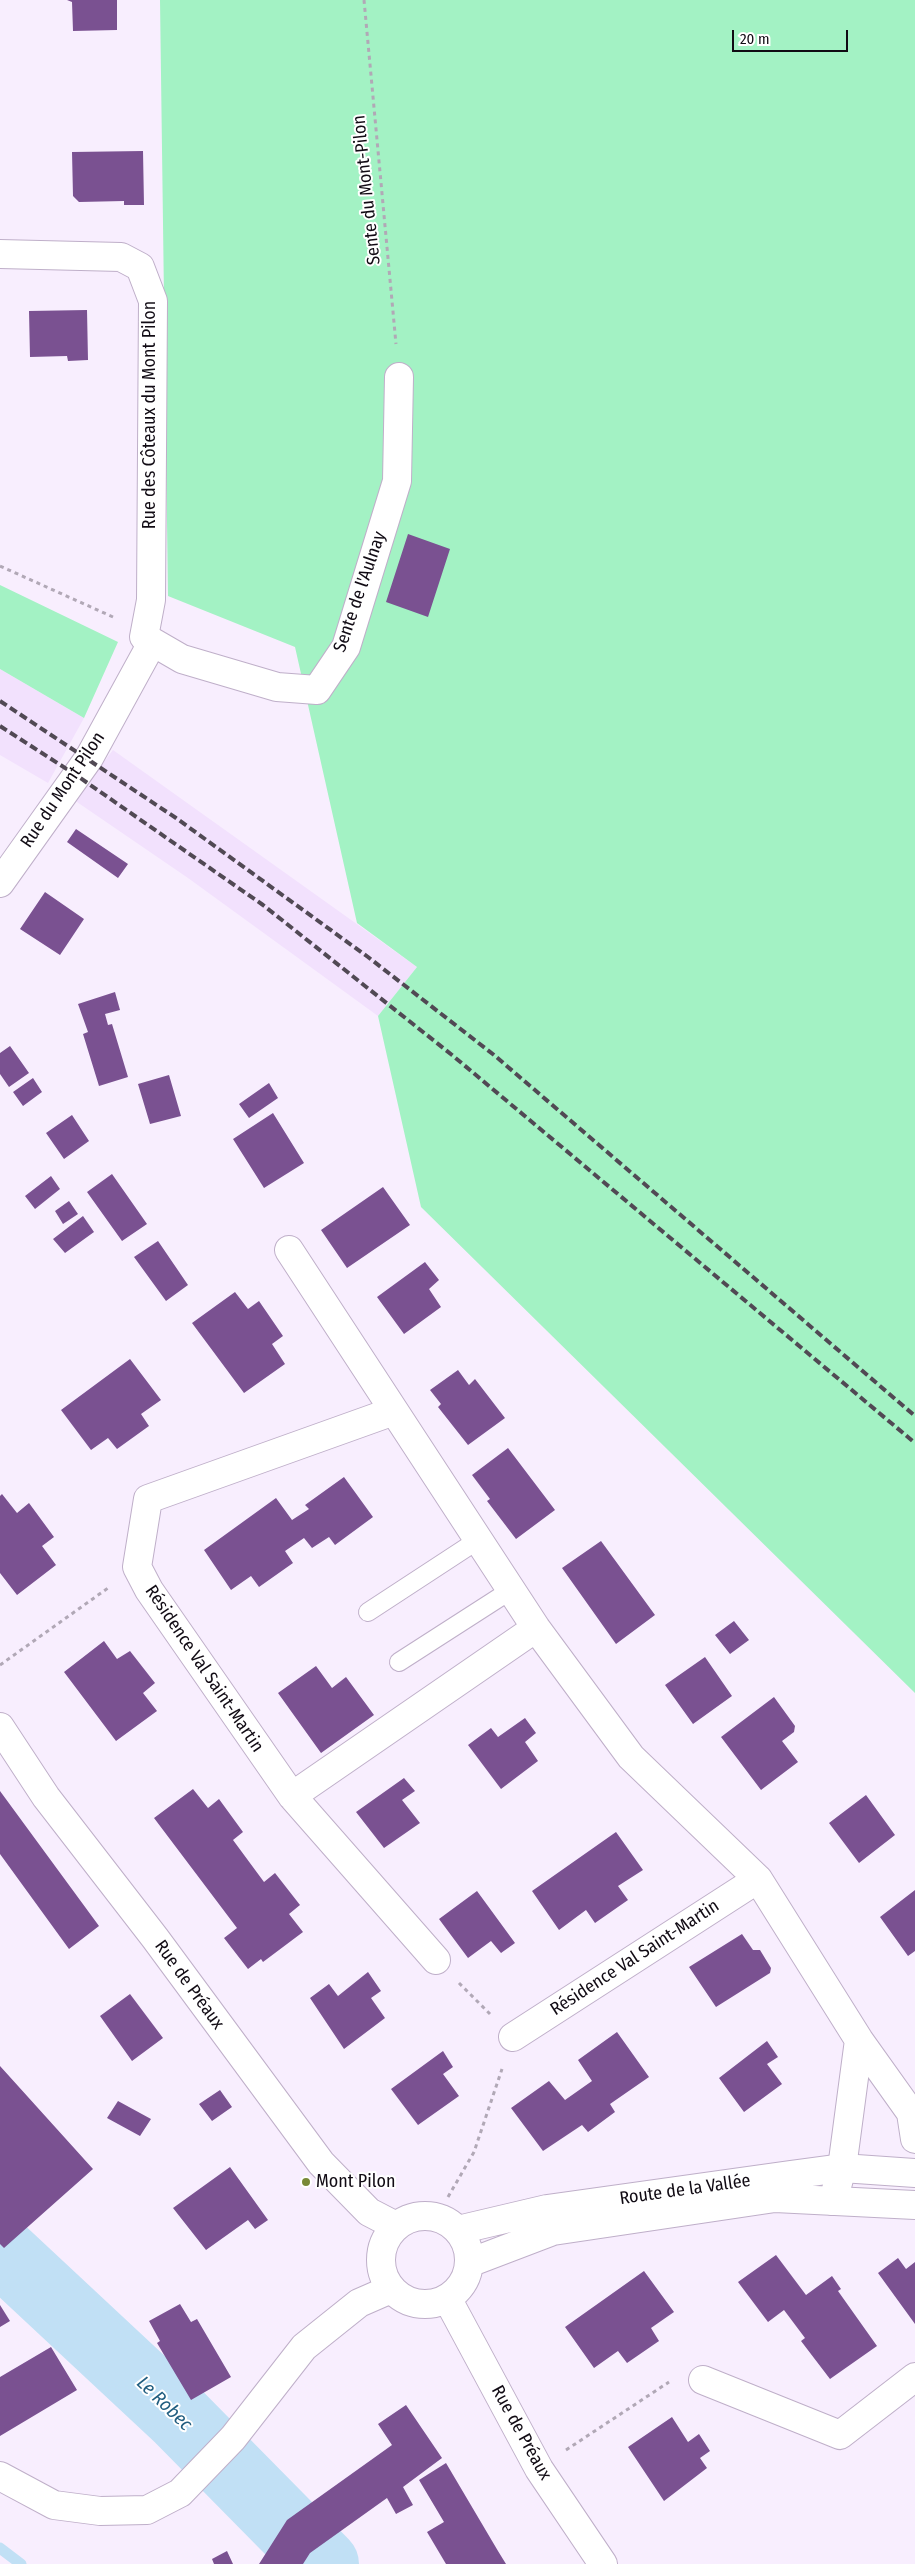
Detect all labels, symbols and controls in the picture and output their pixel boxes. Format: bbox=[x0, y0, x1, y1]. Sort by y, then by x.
scale bar bbox=[735, 20, 851, 52]
text: 20 m bbox=[740, 30, 770, 48]
street label: Sente du Mont-Pilon bbox=[348, 114, 386, 266]
street label: Rue des Côteaux du Mont Pilon bbox=[139, 301, 161, 529]
street label: Sente de l'Aulnay bbox=[329, 529, 391, 655]
street label: Rue du Mont Pilon bbox=[16, 728, 110, 852]
street label: Résidence Val Saint-Martin bbox=[140, 1581, 268, 1757]
street label: Résidence Val Saint-Martin bbox=[547, 1895, 723, 2021]
street label: Rue de Préaux bbox=[149, 1936, 229, 2034]
street label: Route de la Vallée bbox=[618, 2170, 752, 2210]
place label: Mont Pilon bbox=[316, 2171, 395, 2193]
marker: Mont Pilon bbox=[300, 2176, 312, 2188]
water label: Le Robec bbox=[131, 2372, 197, 2436]
street label: Rue de Préaux bbox=[486, 2382, 556, 2484]

